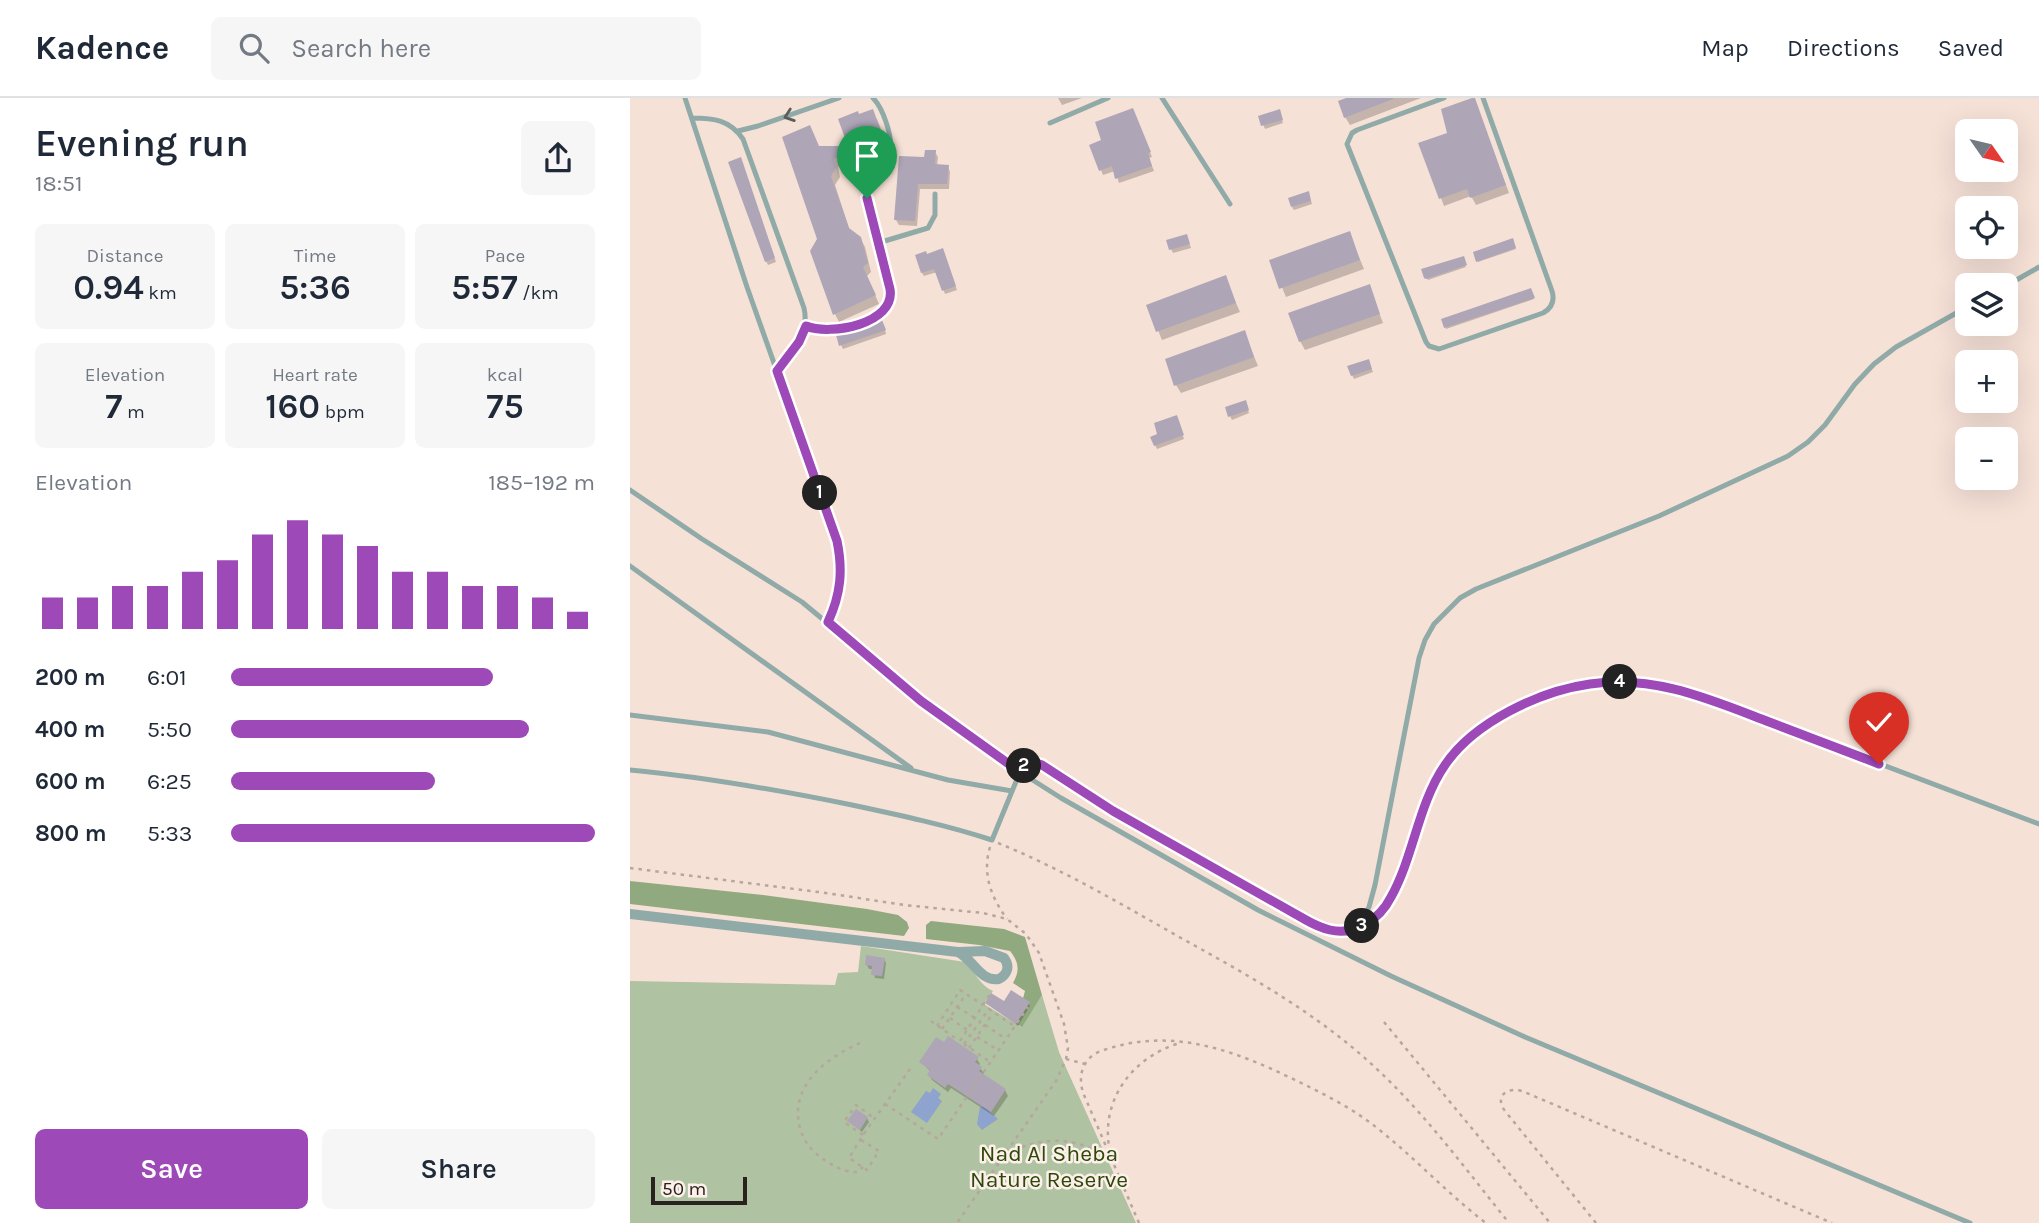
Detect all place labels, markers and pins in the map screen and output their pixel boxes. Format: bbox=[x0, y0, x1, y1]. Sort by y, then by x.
pin bbox=[837, 126, 897, 198]
pin: 1 bbox=[802, 476, 838, 510]
pin: 4 bbox=[1602, 664, 1637, 700]
pin bbox=[1849, 692, 1909, 764]
pin: 2 bbox=[1006, 748, 1042, 784]
pin: 3 bbox=[1344, 908, 1380, 944]

